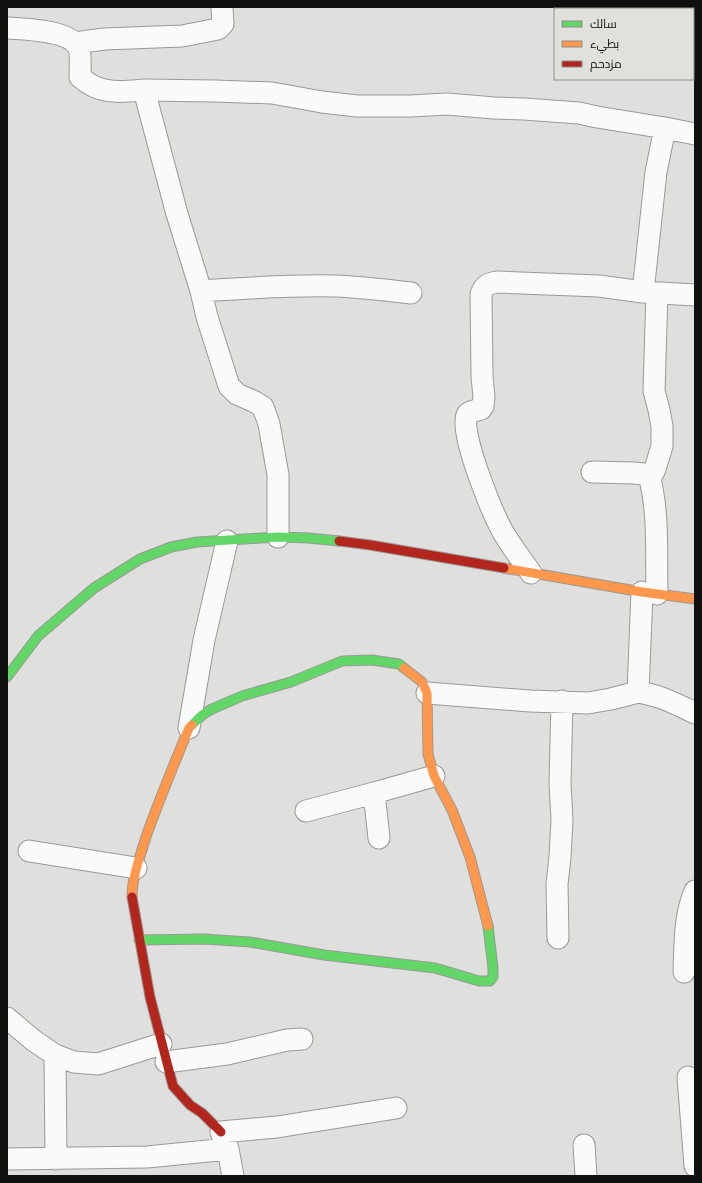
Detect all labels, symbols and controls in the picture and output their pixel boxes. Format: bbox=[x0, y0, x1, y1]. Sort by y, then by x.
legend bbox=[554, 8, 694, 80]
text: سالك bbox=[590, 16, 617, 31]
text: بطيء bbox=[590, 36, 619, 54]
text: مزدحم bbox=[590, 56, 622, 72]

